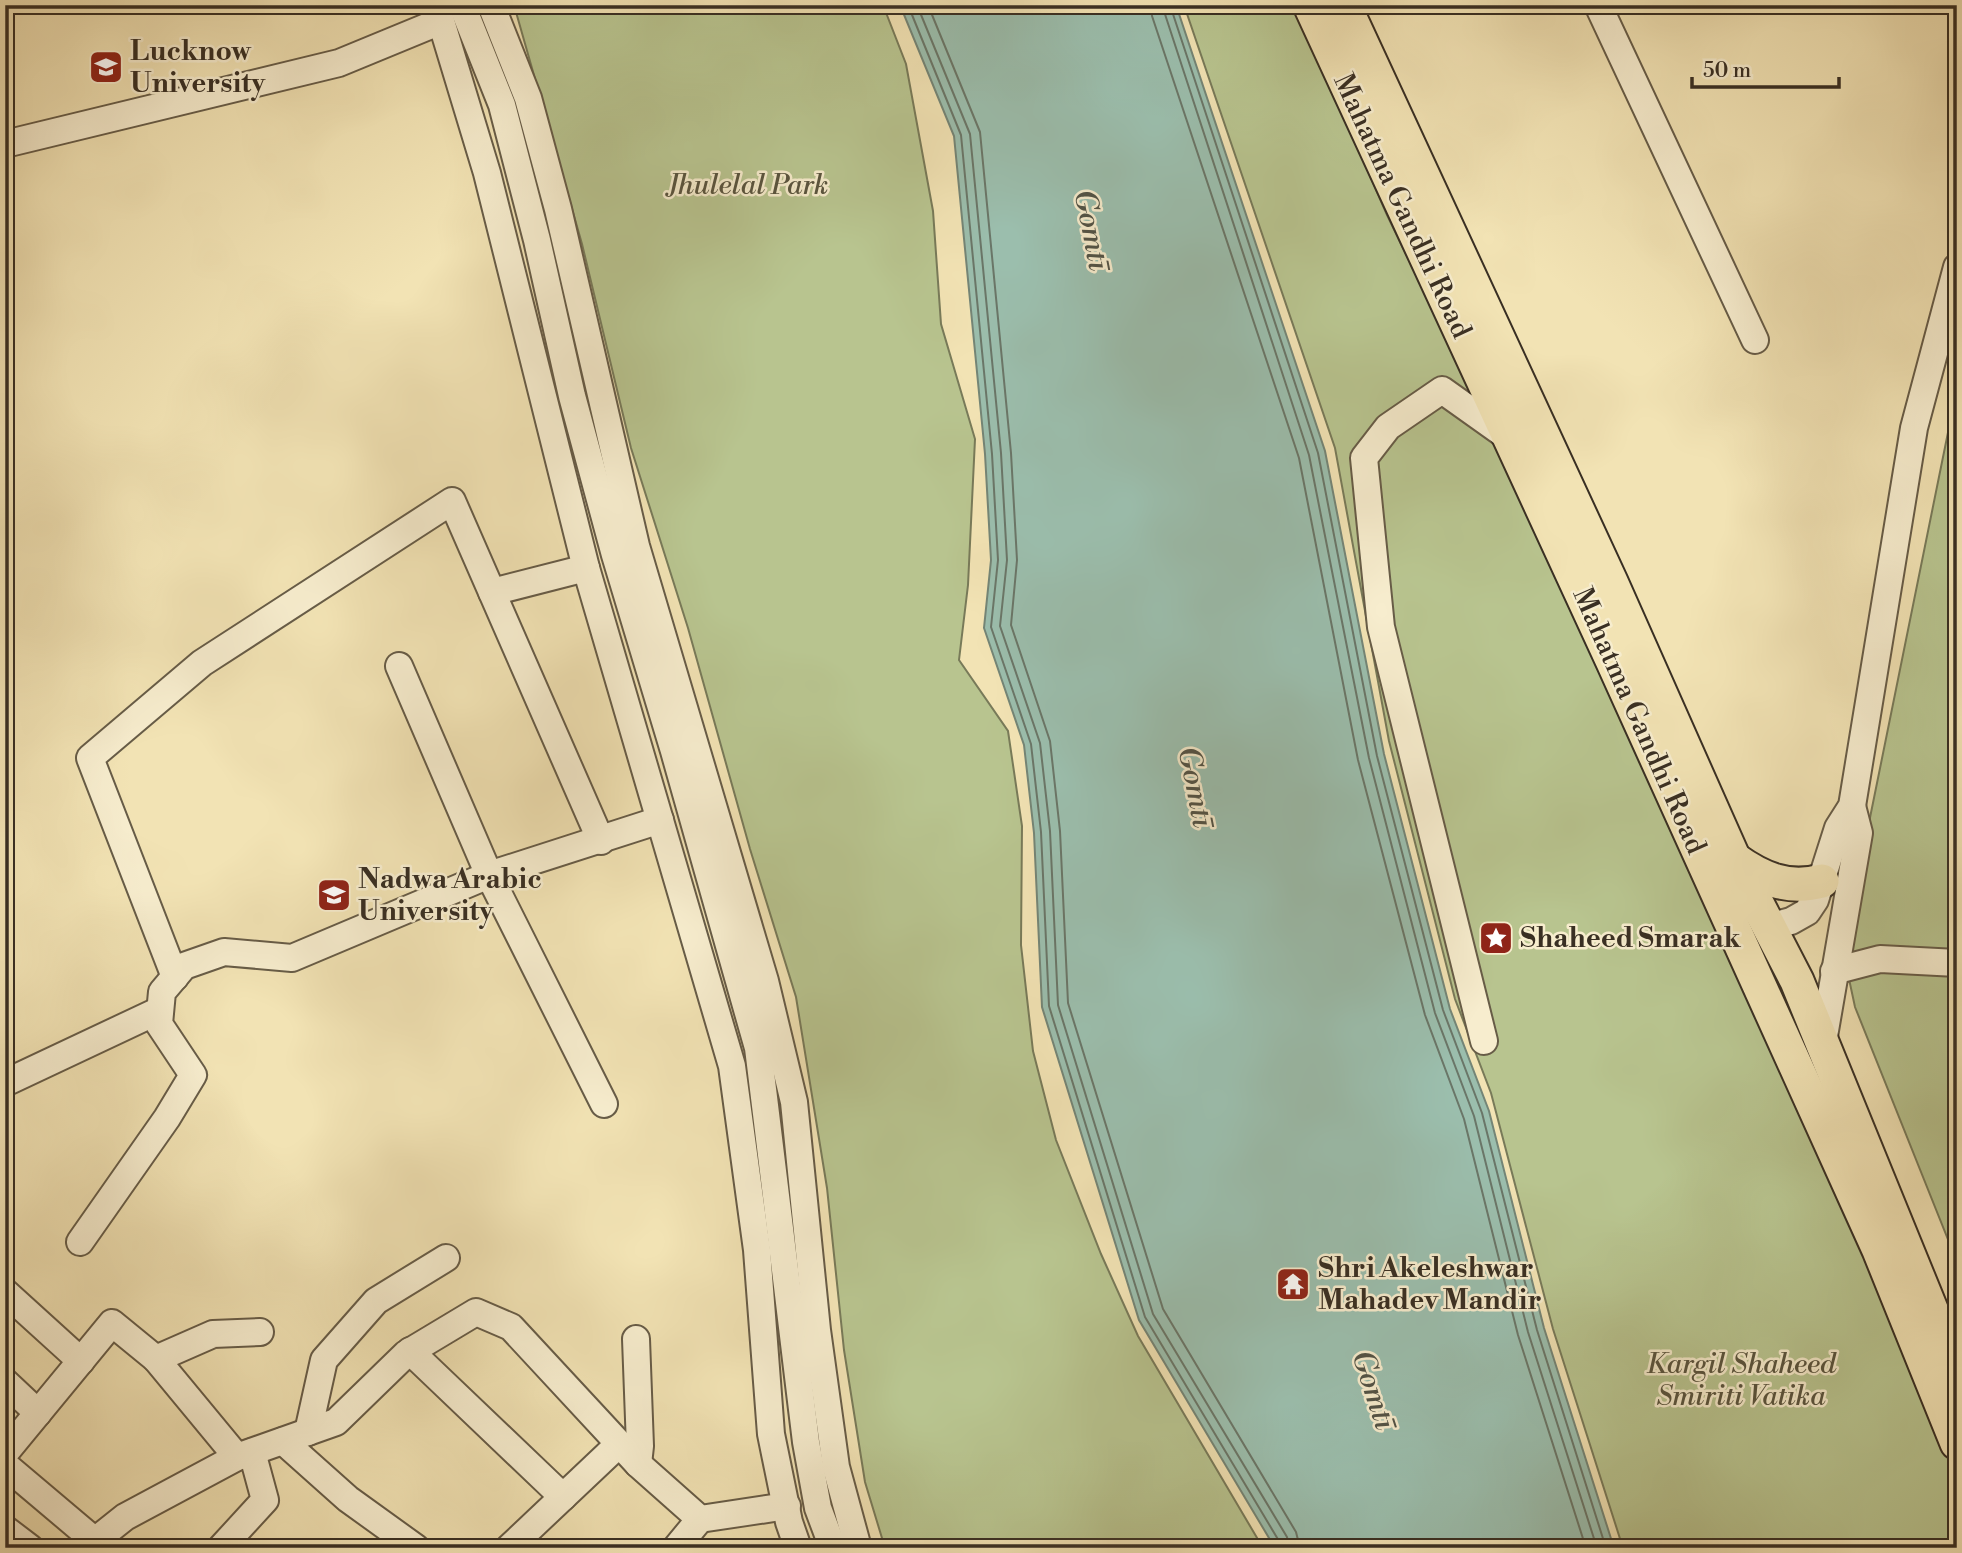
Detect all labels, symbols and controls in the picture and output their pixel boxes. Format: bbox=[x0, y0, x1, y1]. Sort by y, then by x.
place label: Lucknow University bbox=[130, 34, 266, 101]
scale bar bbox=[1692, 46, 1840, 90]
school or university icon: Lucknow University bbox=[87, 48, 125, 86]
text: 50 m bbox=[1703, 58, 1751, 84]
street label: Mahatma Gandhi Road bbox=[1325, 68, 1479, 344]
park label: Jhulelal Park bbox=[665, 168, 828, 203]
water label: Gomtī bbox=[1065, 186, 1118, 276]
street label: Mahatma Gandhi Road bbox=[1564, 582, 1714, 860]
water label: Gomtī bbox=[1169, 743, 1222, 833]
place label: Nadwa Arabic University bbox=[358, 862, 542, 929]
school or university icon: Nadwa Arabic University bbox=[315, 876, 353, 914]
place icon: Shaheed Smarak bbox=[1477, 919, 1515, 957]
place label: Shaheed Smarak bbox=[1520, 921, 1742, 956]
place label: Shri Akeleshwar Mahadev Mandir bbox=[1318, 1251, 1542, 1318]
temple icon: Shri Akeleshwar Mahadev Mandir bbox=[1274, 1265, 1312, 1303]
water label: Gomtī bbox=[1342, 1345, 1405, 1437]
park label: Kargil Shaheed Smiriti Vatika bbox=[1646, 1347, 1837, 1414]

